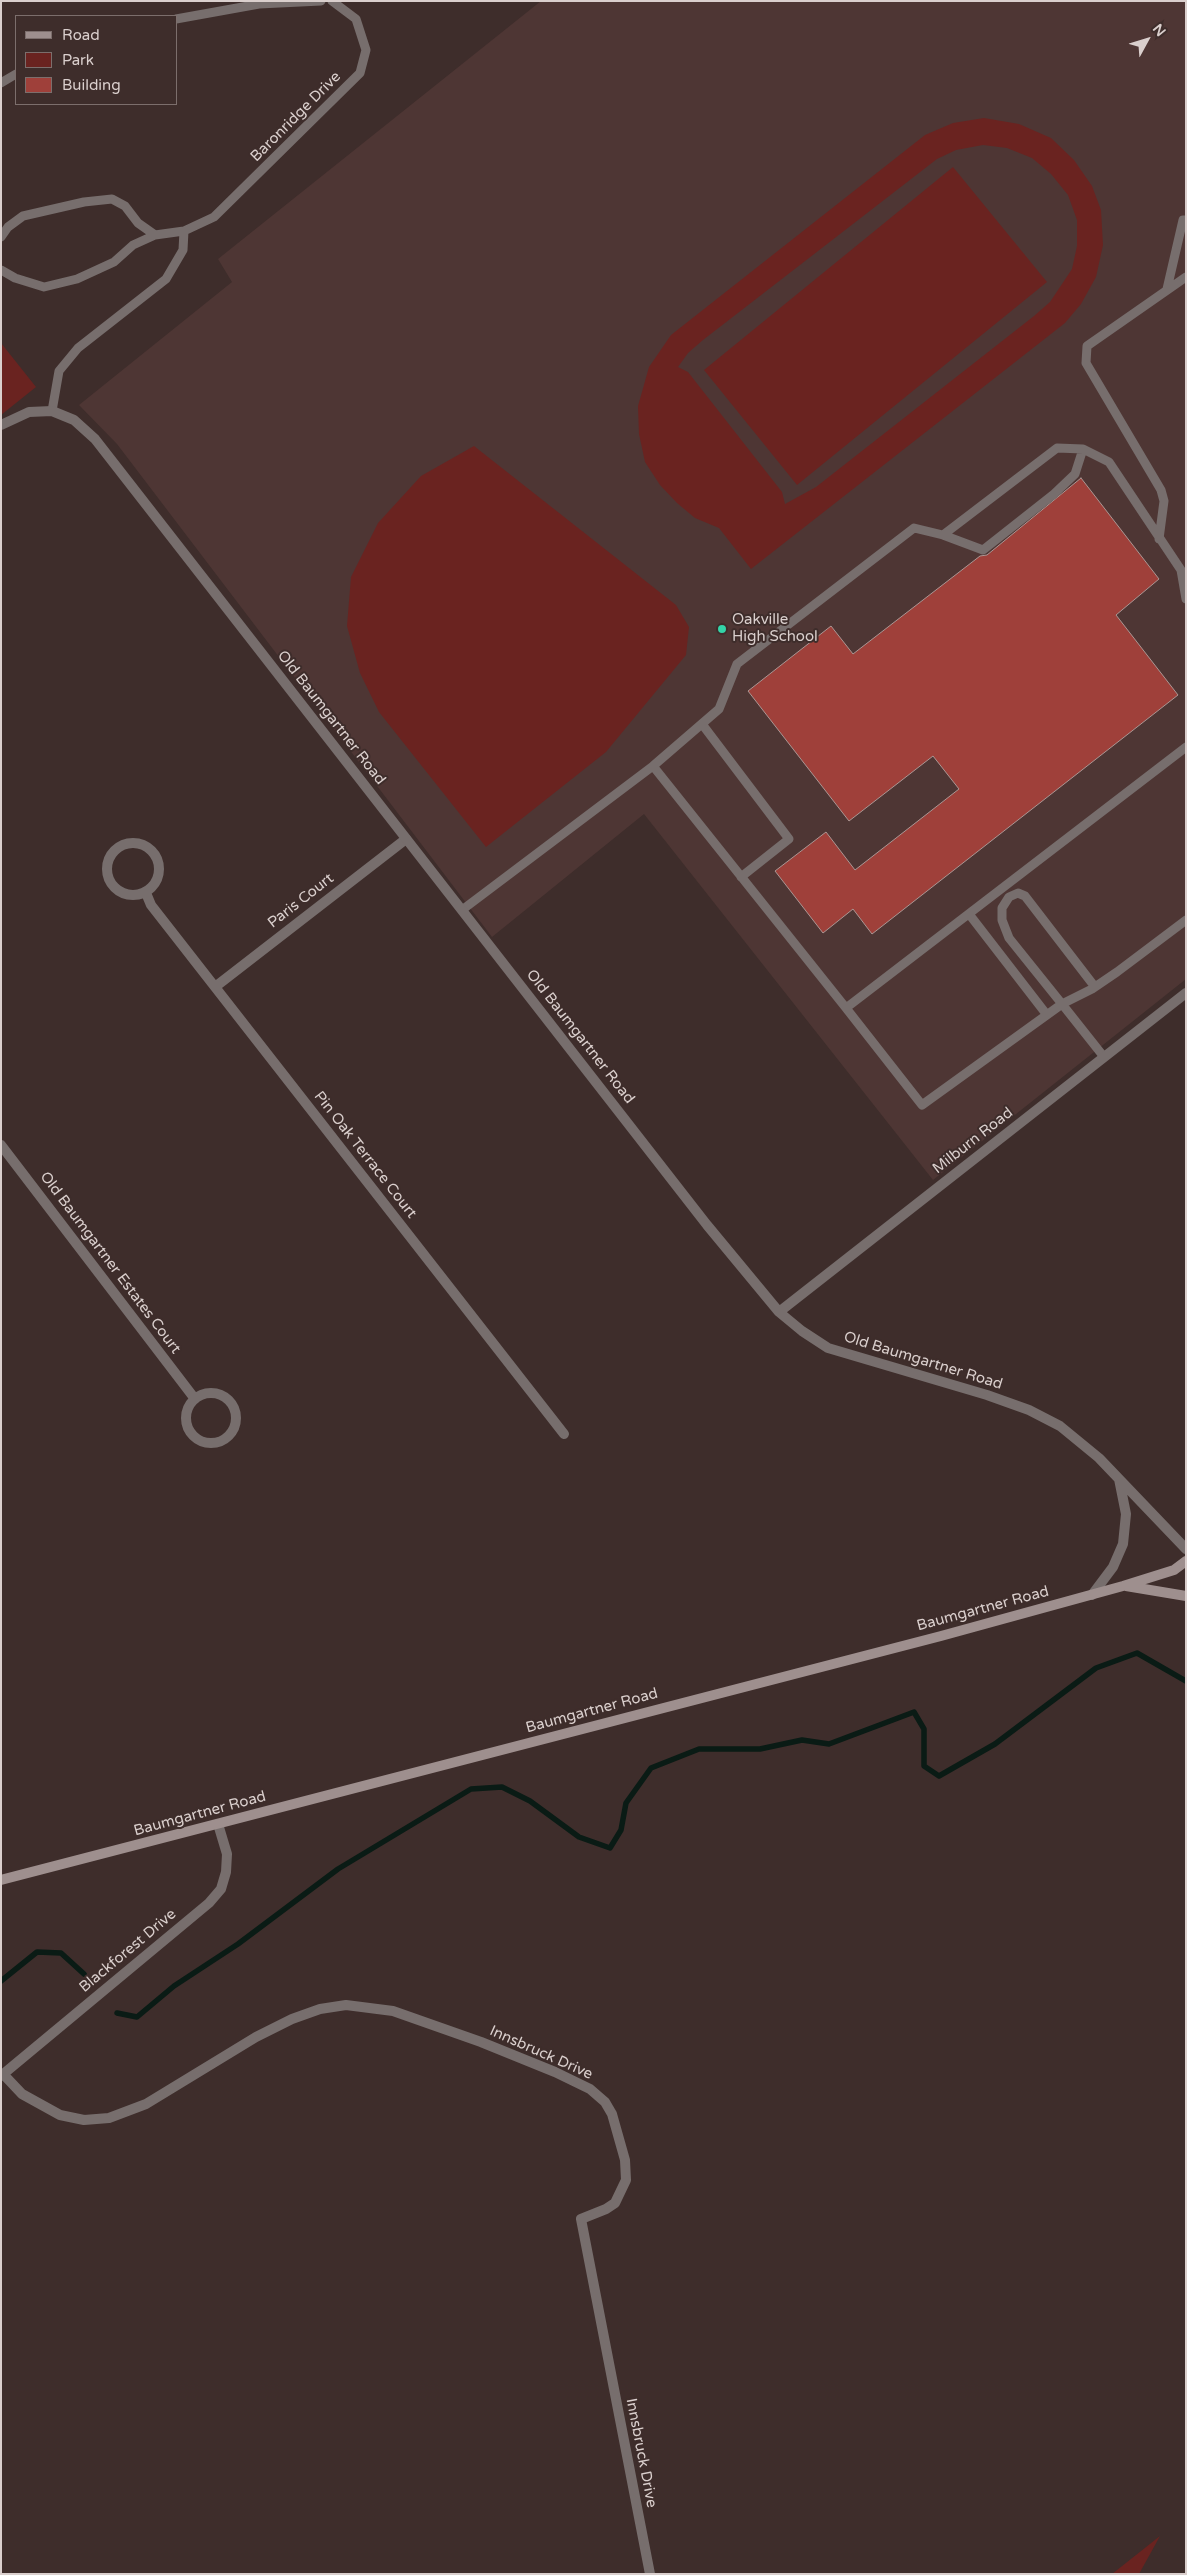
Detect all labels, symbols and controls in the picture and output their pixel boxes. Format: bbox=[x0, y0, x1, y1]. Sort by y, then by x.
legend bbox=[15, 15, 178, 105]
north arrow bbox=[1122, 15, 1172, 65]
text: N bbox=[1149, 21, 1169, 40]
text: Road bbox=[62, 26, 100, 44]
text: Park bbox=[62, 51, 94, 69]
street label: Baronridge Drive bbox=[247, 68, 345, 166]
text: Building bbox=[62, 76, 121, 94]
place label: Oakville High School bbox=[732, 611, 818, 646]
marker: Oakville High School bbox=[716, 623, 728, 635]
street label: Old Baumgartner Road bbox=[273, 647, 389, 789]
street label: Paris Court bbox=[264, 870, 338, 932]
street label: Old Baumgartner Road bbox=[522, 966, 638, 1108]
street label: Pin Oak Terrace Court bbox=[310, 1088, 420, 1222]
street label: Milburn Road bbox=[929, 1104, 1017, 1178]
street label: Old Baumgartner Estates Court bbox=[36, 1168, 184, 1358]
street label: Old Baumgartner Road bbox=[841, 1328, 1005, 1394]
street label: Baumgartner Road bbox=[915, 1583, 1051, 1635]
street label: Baumgartner Road bbox=[524, 1685, 660, 1737]
street label: Baumgartner Road bbox=[132, 1788, 268, 1840]
street label: Blackforest Drive bbox=[76, 1905, 180, 1997]
street label: Innsbruck Drive bbox=[487, 2022, 595, 2084]
street label: Innsbruck Drive bbox=[622, 2397, 660, 2509]

